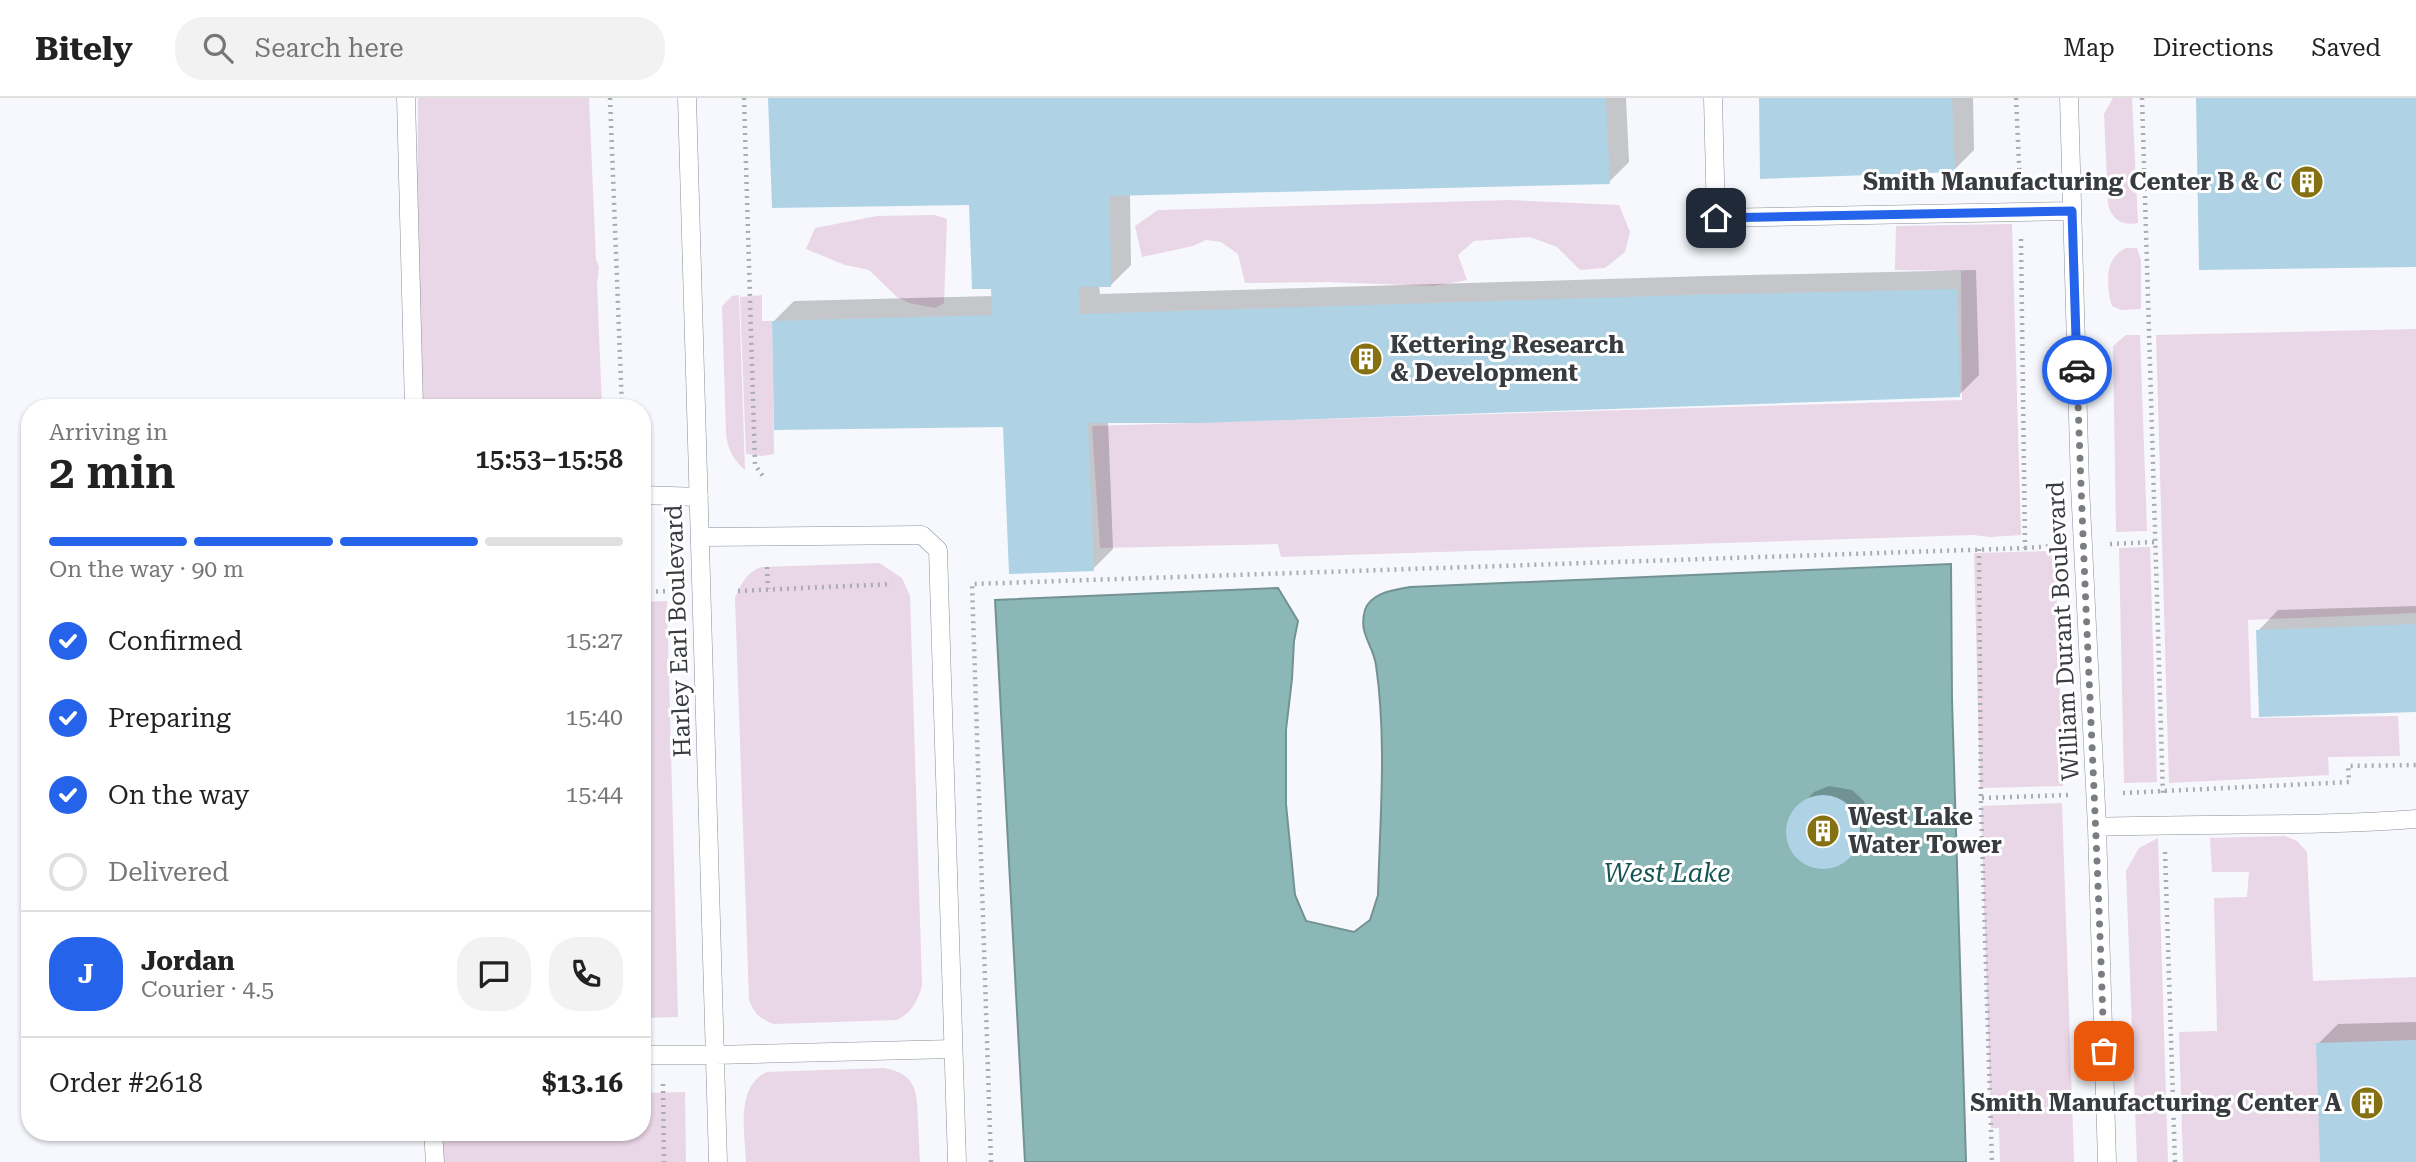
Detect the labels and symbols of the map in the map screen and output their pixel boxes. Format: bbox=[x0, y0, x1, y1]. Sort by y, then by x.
building icon: Smith Manufacturing Center B & C bbox=[2288, 163, 2326, 201]
place label: Smith Manufacturing Center B & C bbox=[1863, 168, 2282, 196]
pin bbox=[1686, 188, 1746, 248]
place label: Kettering Research & Development bbox=[1390, 331, 1624, 387]
courier bbox=[2042, 335, 2112, 405]
building icon: Kettering Research & Development bbox=[1347, 340, 1385, 378]
street label: William Durant Boulevard bbox=[2041, 481, 2085, 781]
street label: Harley Earl Boulevard bbox=[660, 504, 696, 758]
place label: West Lake Water Tower bbox=[1848, 803, 2002, 859]
building icon: West Lake Water Tower bbox=[1804, 812, 1842, 850]
water label: West Lake bbox=[1604, 858, 1730, 888]
pin bbox=[2074, 1021, 2134, 1081]
building icon: Smith Manufacturing Center A bbox=[2348, 1084, 2386, 1122]
place label: Smith Manufacturing Center A bbox=[1970, 1089, 2343, 1117]

